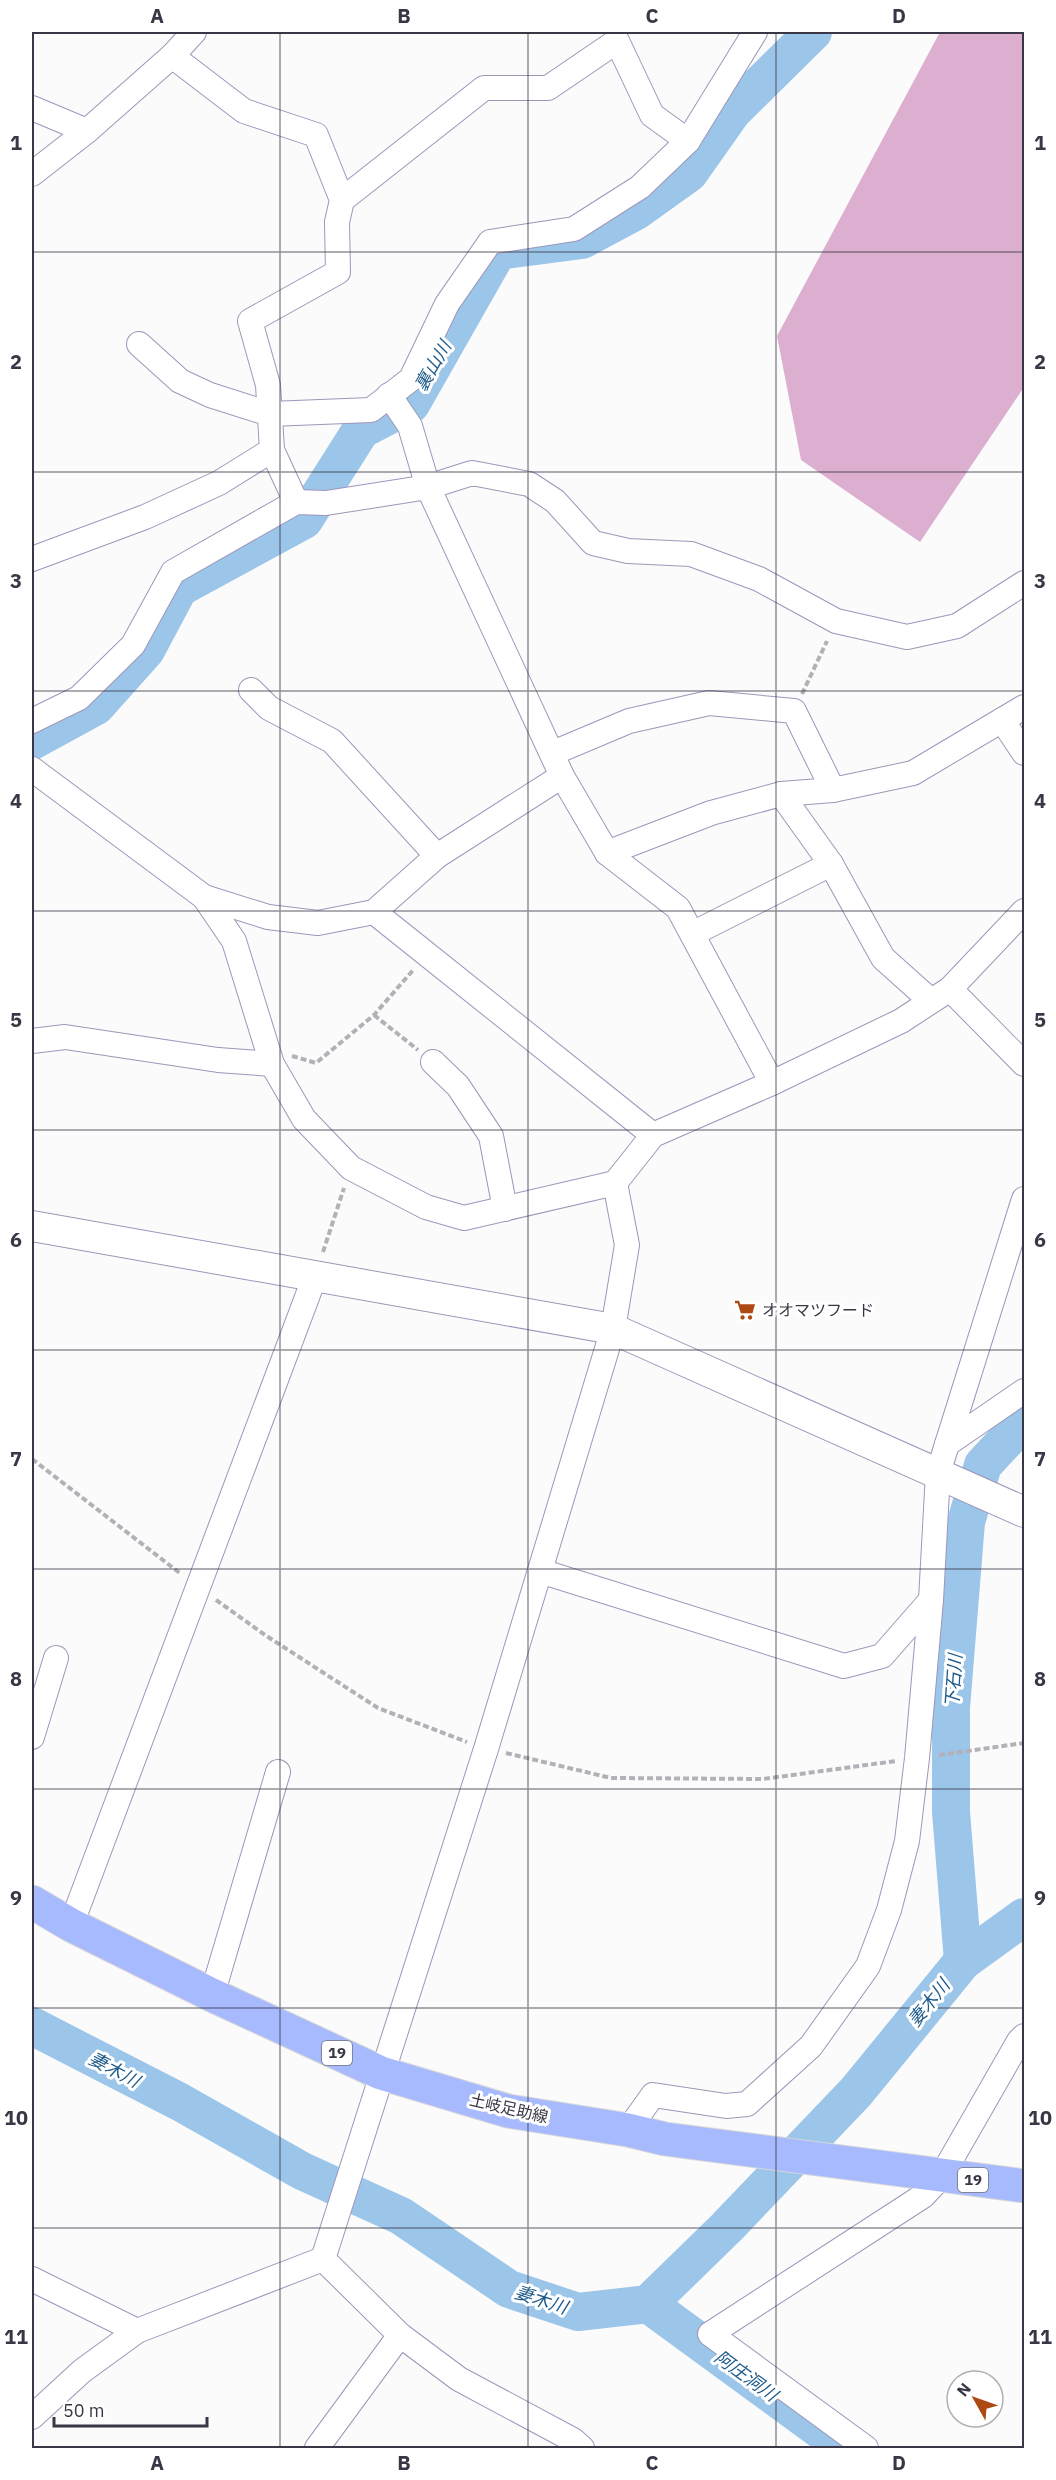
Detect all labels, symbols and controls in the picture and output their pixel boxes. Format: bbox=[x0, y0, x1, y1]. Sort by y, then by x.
text: A bbox=[150, 2, 164, 29]
text: B bbox=[397, 2, 411, 29]
text: C bbox=[645, 2, 659, 29]
text: D bbox=[892, 2, 906, 29]
text: 1 bbox=[10, 129, 22, 156]
text: 1 bbox=[1034, 129, 1046, 156]
water label: 裏山川 bbox=[409, 335, 457, 395]
text: 2 bbox=[10, 348, 22, 375]
text: 2 bbox=[1034, 348, 1046, 375]
text: 3 bbox=[10, 567, 22, 594]
text: 3 bbox=[1034, 567, 1046, 594]
text: 4 bbox=[10, 787, 22, 814]
text: 4 bbox=[1034, 787, 1046, 814]
text: 5 bbox=[10, 1006, 22, 1033]
text: 5 bbox=[1034, 1006, 1046, 1033]
text: 6 bbox=[10, 1226, 22, 1253]
text: 6 bbox=[1034, 1226, 1046, 1253]
supermarket icon: オオマツフード bbox=[733, 1298, 757, 1322]
place label: オオマツフード bbox=[762, 1300, 874, 1320]
text: 7 bbox=[10, 1445, 22, 1472]
text: 7 bbox=[1034, 1445, 1046, 1472]
water label: 下石川 bbox=[940, 1651, 967, 1709]
text: 8 bbox=[10, 1665, 22, 1692]
text: 8 bbox=[1034, 1665, 1046, 1692]
text: 9 bbox=[10, 1884, 22, 1911]
text: 9 bbox=[1034, 1884, 1046, 1911]
water label: 妻木川 bbox=[903, 1973, 956, 2031]
road number: 19 bbox=[322, 2041, 352, 2065]
water label: 妻木川 bbox=[85, 2047, 145, 2093]
street label: 土岐足助線 bbox=[468, 2089, 550, 2127]
text: 10 bbox=[4, 2104, 28, 2131]
text: 10 bbox=[1028, 2104, 1052, 2131]
road number: 19 bbox=[958, 2168, 988, 2192]
water label: 妻木川 bbox=[512, 2280, 572, 2319]
text: 11 bbox=[4, 2323, 28, 2350]
text: 11 bbox=[1028, 2323, 1052, 2350]
water label: 阿庄洞川 bbox=[710, 2345, 784, 2407]
north arrow bbox=[945, 2369, 1005, 2429]
text: N bbox=[952, 2378, 975, 2400]
scale bar bbox=[54, 2390, 207, 2428]
text: 50 m bbox=[63, 2399, 105, 2422]
text: A bbox=[150, 2449, 164, 2476]
text: B bbox=[397, 2449, 411, 2476]
text: C bbox=[645, 2449, 659, 2476]
text: D bbox=[892, 2449, 906, 2476]

